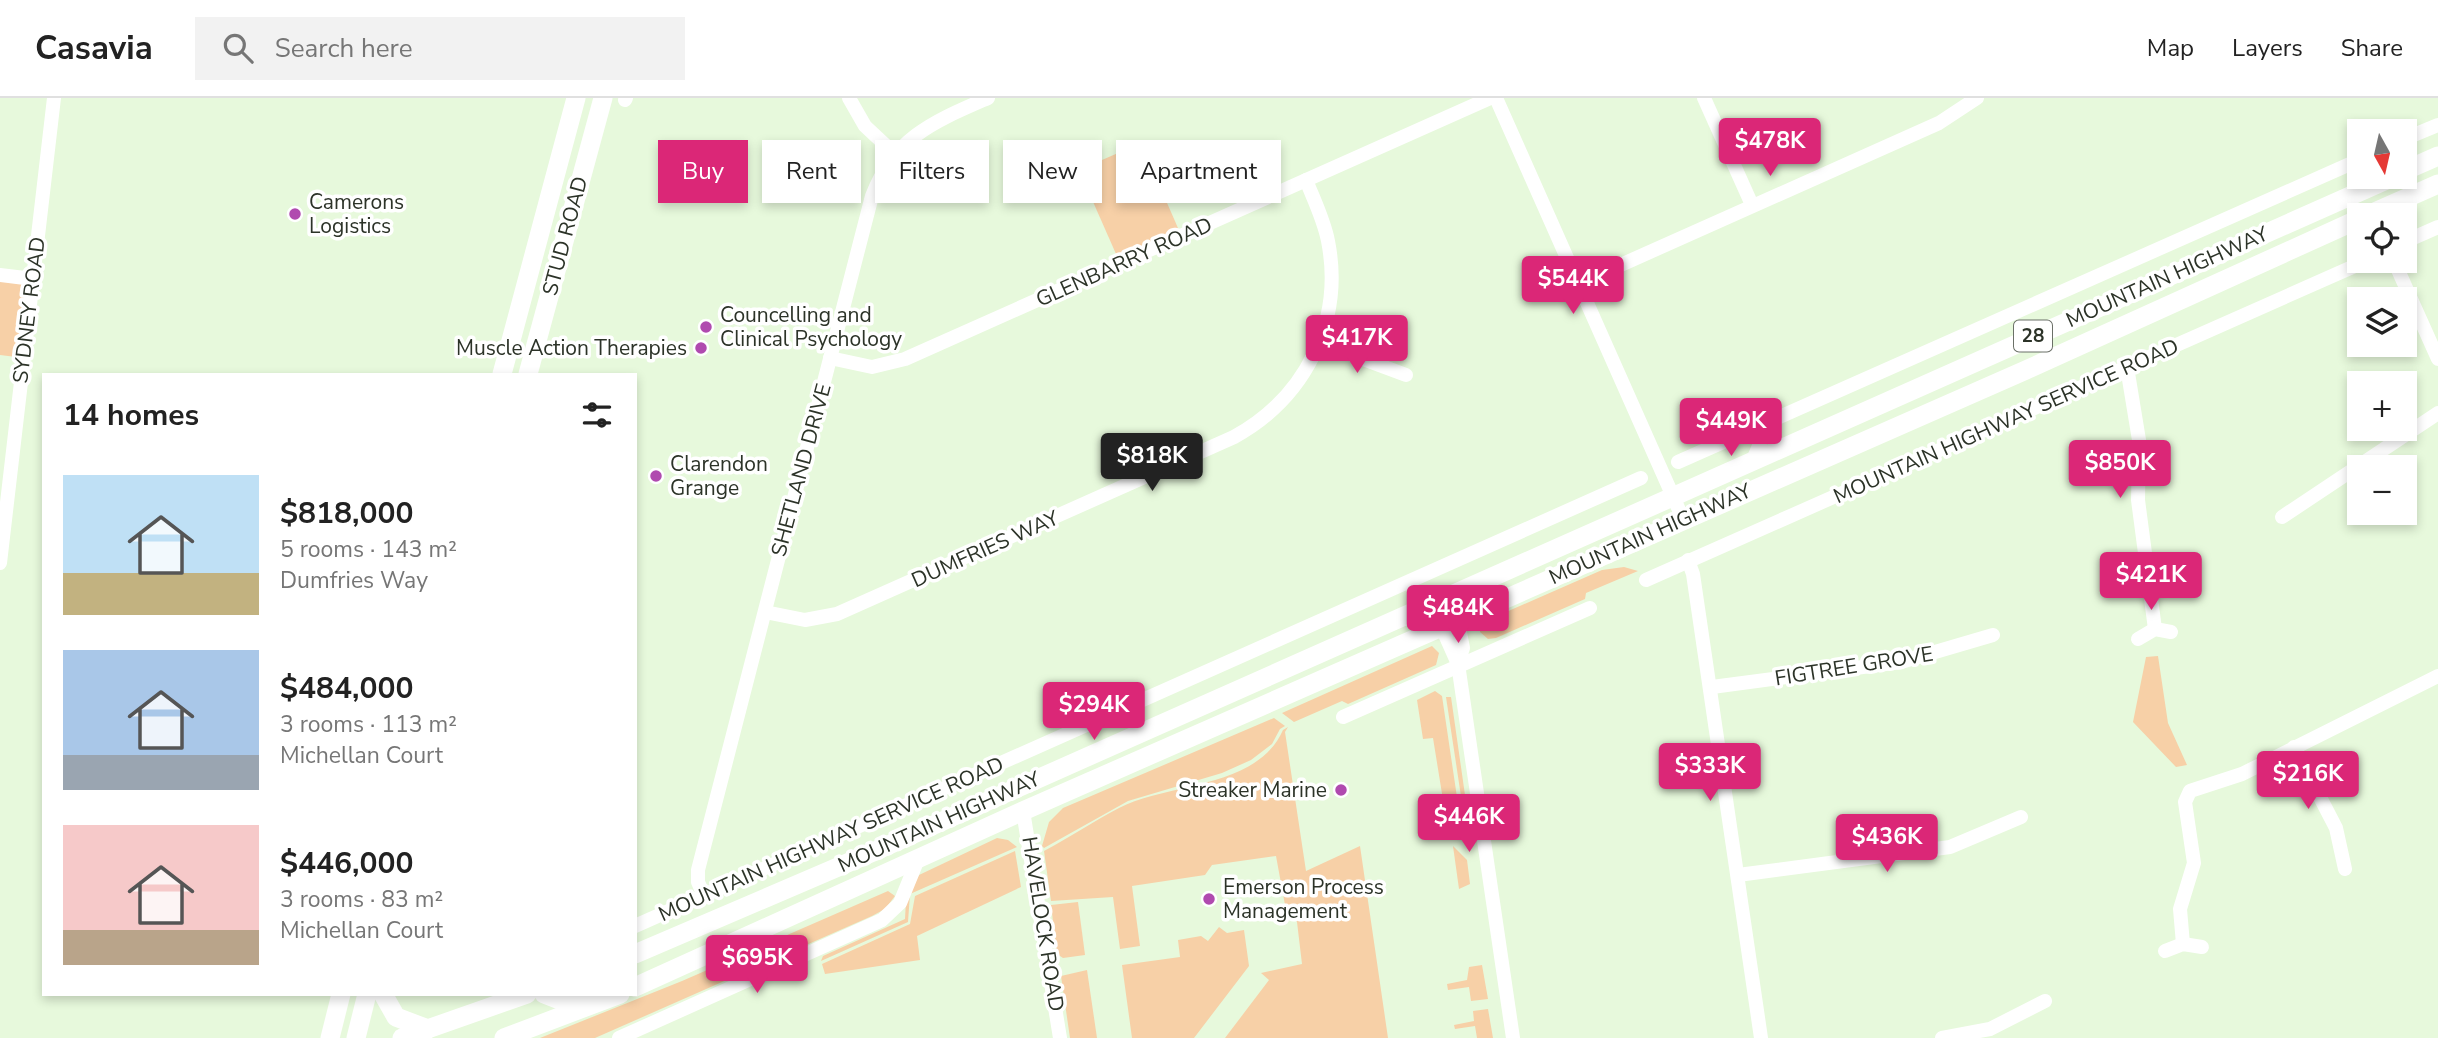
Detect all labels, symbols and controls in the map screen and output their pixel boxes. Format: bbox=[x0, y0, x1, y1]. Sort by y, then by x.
search box bbox=[195, 17, 685, 80]
text: Casavia bbox=[35, 26, 153, 71]
icon: search bbox=[219, 29, 257, 67]
text: Search here bbox=[275, 31, 413, 66]
text: Map bbox=[2147, 32, 2194, 64]
text: Layers bbox=[2232, 32, 2303, 64]
text: Share bbox=[2341, 32, 2403, 64]
pin: $478K bbox=[1721, 118, 1819, 178]
north arrow bbox=[2347, 119, 2417, 189]
map controls bbox=[2347, 119, 2417, 525]
text: $478K bbox=[1735, 125, 1805, 156]
chip: Buy bbox=[658, 140, 748, 203]
chip: Rent bbox=[762, 140, 861, 203]
chip: Filters bbox=[875, 140, 989, 203]
chip: New bbox=[1003, 140, 1102, 203]
chip: Apartment bbox=[1116, 140, 1281, 203]
street label: STUD ROAD bbox=[536, 173, 594, 299]
place label: Camerons Logistics bbox=[309, 188, 404, 240]
button: locate bbox=[2347, 203, 2417, 273]
marker: Camerons Logistics bbox=[287, 206, 303, 222]
street label: GLENBARRY ROAD bbox=[1031, 211, 1217, 313]
street label: MOUNTAIN HIGHWAY bbox=[2061, 220, 2273, 334]
street label: SYDNEY ROAD bbox=[6, 235, 52, 385]
pin: $544K bbox=[1524, 256, 1622, 316]
text: $544K bbox=[1538, 263, 1608, 294]
button: layers bbox=[2347, 287, 2417, 357]
place label: Councelling and Clinical Psychology bbox=[720, 301, 902, 353]
pin: $417K bbox=[1308, 316, 1406, 375]
marker: Councelling and Clinical Psychology bbox=[698, 319, 714, 335]
road number: 28 bbox=[2014, 320, 2052, 352]
text: $417K bbox=[1322, 322, 1392, 353]
street label: MOUNTAIN HIGHWAY SERVICE ROAD bbox=[1829, 332, 2183, 510]
place label: Muscle Action Therapies bbox=[456, 334, 687, 362]
marker: Muscle Action Therapies bbox=[693, 340, 709, 356]
button: + bbox=[2347, 371, 2417, 441]
street label: SHETLAND DRIVE bbox=[764, 380, 838, 560]
text: 14 homes bbox=[63, 395, 199, 436]
icon: filters bbox=[578, 396, 616, 434]
pin: $449K bbox=[1682, 398, 1780, 458]
text: $449K bbox=[1696, 405, 1766, 436]
pin: $818K bbox=[1103, 434, 1201, 493]
text: $818K bbox=[1117, 440, 1187, 471]
pin: $850K bbox=[2071, 440, 2169, 500]
text: $850K bbox=[2085, 447, 2155, 478]
place label: Clarendon Grange bbox=[670, 450, 768, 502]
button: − bbox=[2347, 455, 2417, 525]
marker: Clarendon Grange bbox=[648, 468, 664, 484]
street label: MOUNTAIN HIGHWAY bbox=[1544, 477, 1756, 591]
text: $818,000 bbox=[280, 493, 413, 534]
icon: home bbox=[119, 503, 203, 587]
street label: DUMFRIES WAY bbox=[907, 504, 1064, 594]
text: 5 rooms · 143 m² bbox=[280, 534, 457, 565]
pin: $421K bbox=[2102, 552, 2200, 612]
text: $421K bbox=[2116, 559, 2186, 590]
text: Dumfries Way bbox=[280, 565, 428, 596]
pin: $484K bbox=[1409, 586, 1507, 645]
text: $484K bbox=[1423, 592, 1493, 623]
street label: FIGTREE GROVE bbox=[1773, 640, 1935, 692]
text: $484,000 bbox=[280, 668, 413, 709]
icon: home bbox=[119, 678, 203, 762]
pin: $294K bbox=[1045, 682, 1143, 742]
text: $294K bbox=[1059, 689, 1129, 720]
text: 3 rooms · 113 m² bbox=[280, 709, 457, 740]
text: Michellan Court bbox=[280, 740, 443, 771]
pin: $333K bbox=[1661, 744, 1759, 803]
street label: MOUNTAIN HIGHWAY SERVICE ROAD bbox=[654, 750, 1008, 928]
text: $333K bbox=[1675, 750, 1745, 781]
pin: $216K bbox=[2259, 752, 2357, 811]
text: $216K bbox=[2273, 758, 2343, 789]
street label: MOUNTAIN HIGHWAY bbox=[833, 765, 1045, 879]
place label: Streaker Marine bbox=[1178, 776, 1327, 804]
marker: Streaker Marine bbox=[1333, 782, 1349, 798]
pin: $446K bbox=[1420, 794, 1518, 854]
text: $446K bbox=[1434, 801, 1504, 832]
pin: $436K bbox=[1838, 814, 1936, 874]
text: $436K bbox=[1852, 821, 1922, 852]
street label: HAVELOCK ROAD bbox=[1015, 834, 1071, 1014]
text: $446,000 bbox=[280, 843, 413, 884]
icon: home bbox=[119, 853, 203, 937]
place label: Emerson Process Management bbox=[1223, 873, 1384, 925]
text: 3 rooms · 83 m² bbox=[280, 884, 443, 915]
marker: Emerson Process Management bbox=[1201, 891, 1217, 907]
text: Michellan Court bbox=[280, 915, 443, 946]
pin: $695K bbox=[708, 936, 806, 995]
text: $695K bbox=[722, 942, 792, 973]

